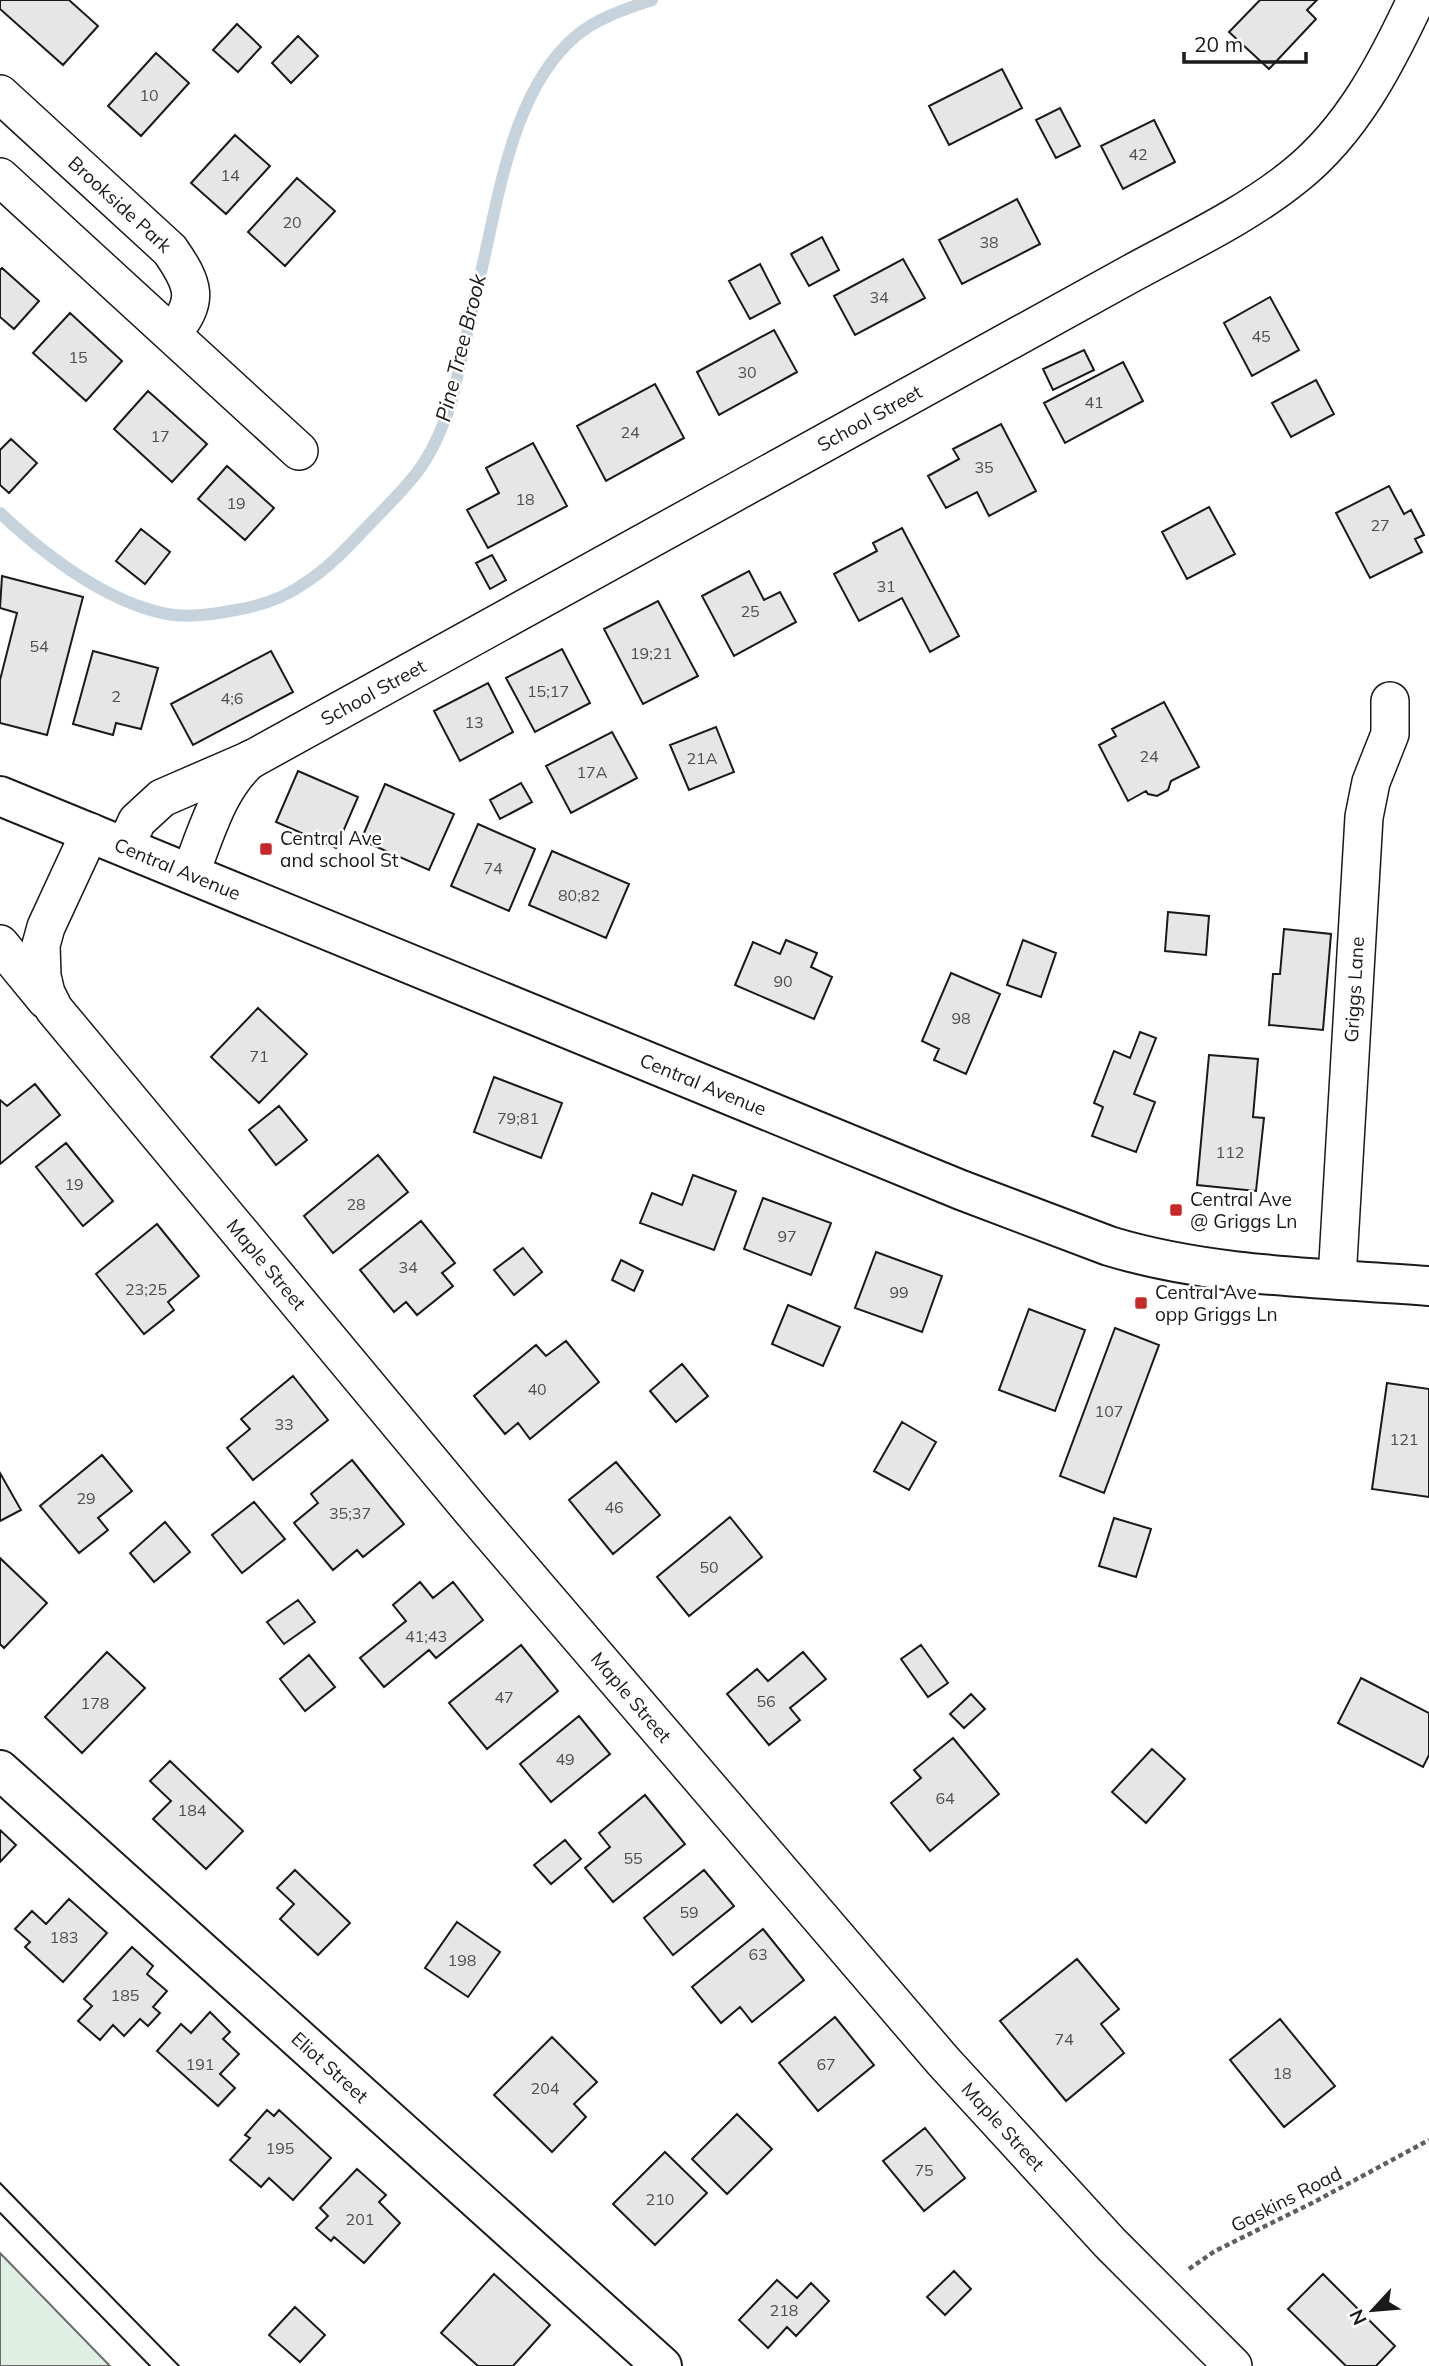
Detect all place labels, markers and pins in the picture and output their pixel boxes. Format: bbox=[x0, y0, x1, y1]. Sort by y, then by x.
place label: Central Ave and school St bbox=[280, 826, 399, 872]
marker: Central Ave and school St bbox=[258, 841, 274, 857]
place label: Central Ave @ Griggs Ln bbox=[1190, 1187, 1297, 1233]
marker: Central Ave @ Griggs Ln bbox=[1168, 1202, 1184, 1218]
place label: Central Ave opp Griggs Ln bbox=[1155, 1280, 1278, 1326]
marker: Central Ave opp Griggs Ln bbox=[1133, 1295, 1149, 1311]

